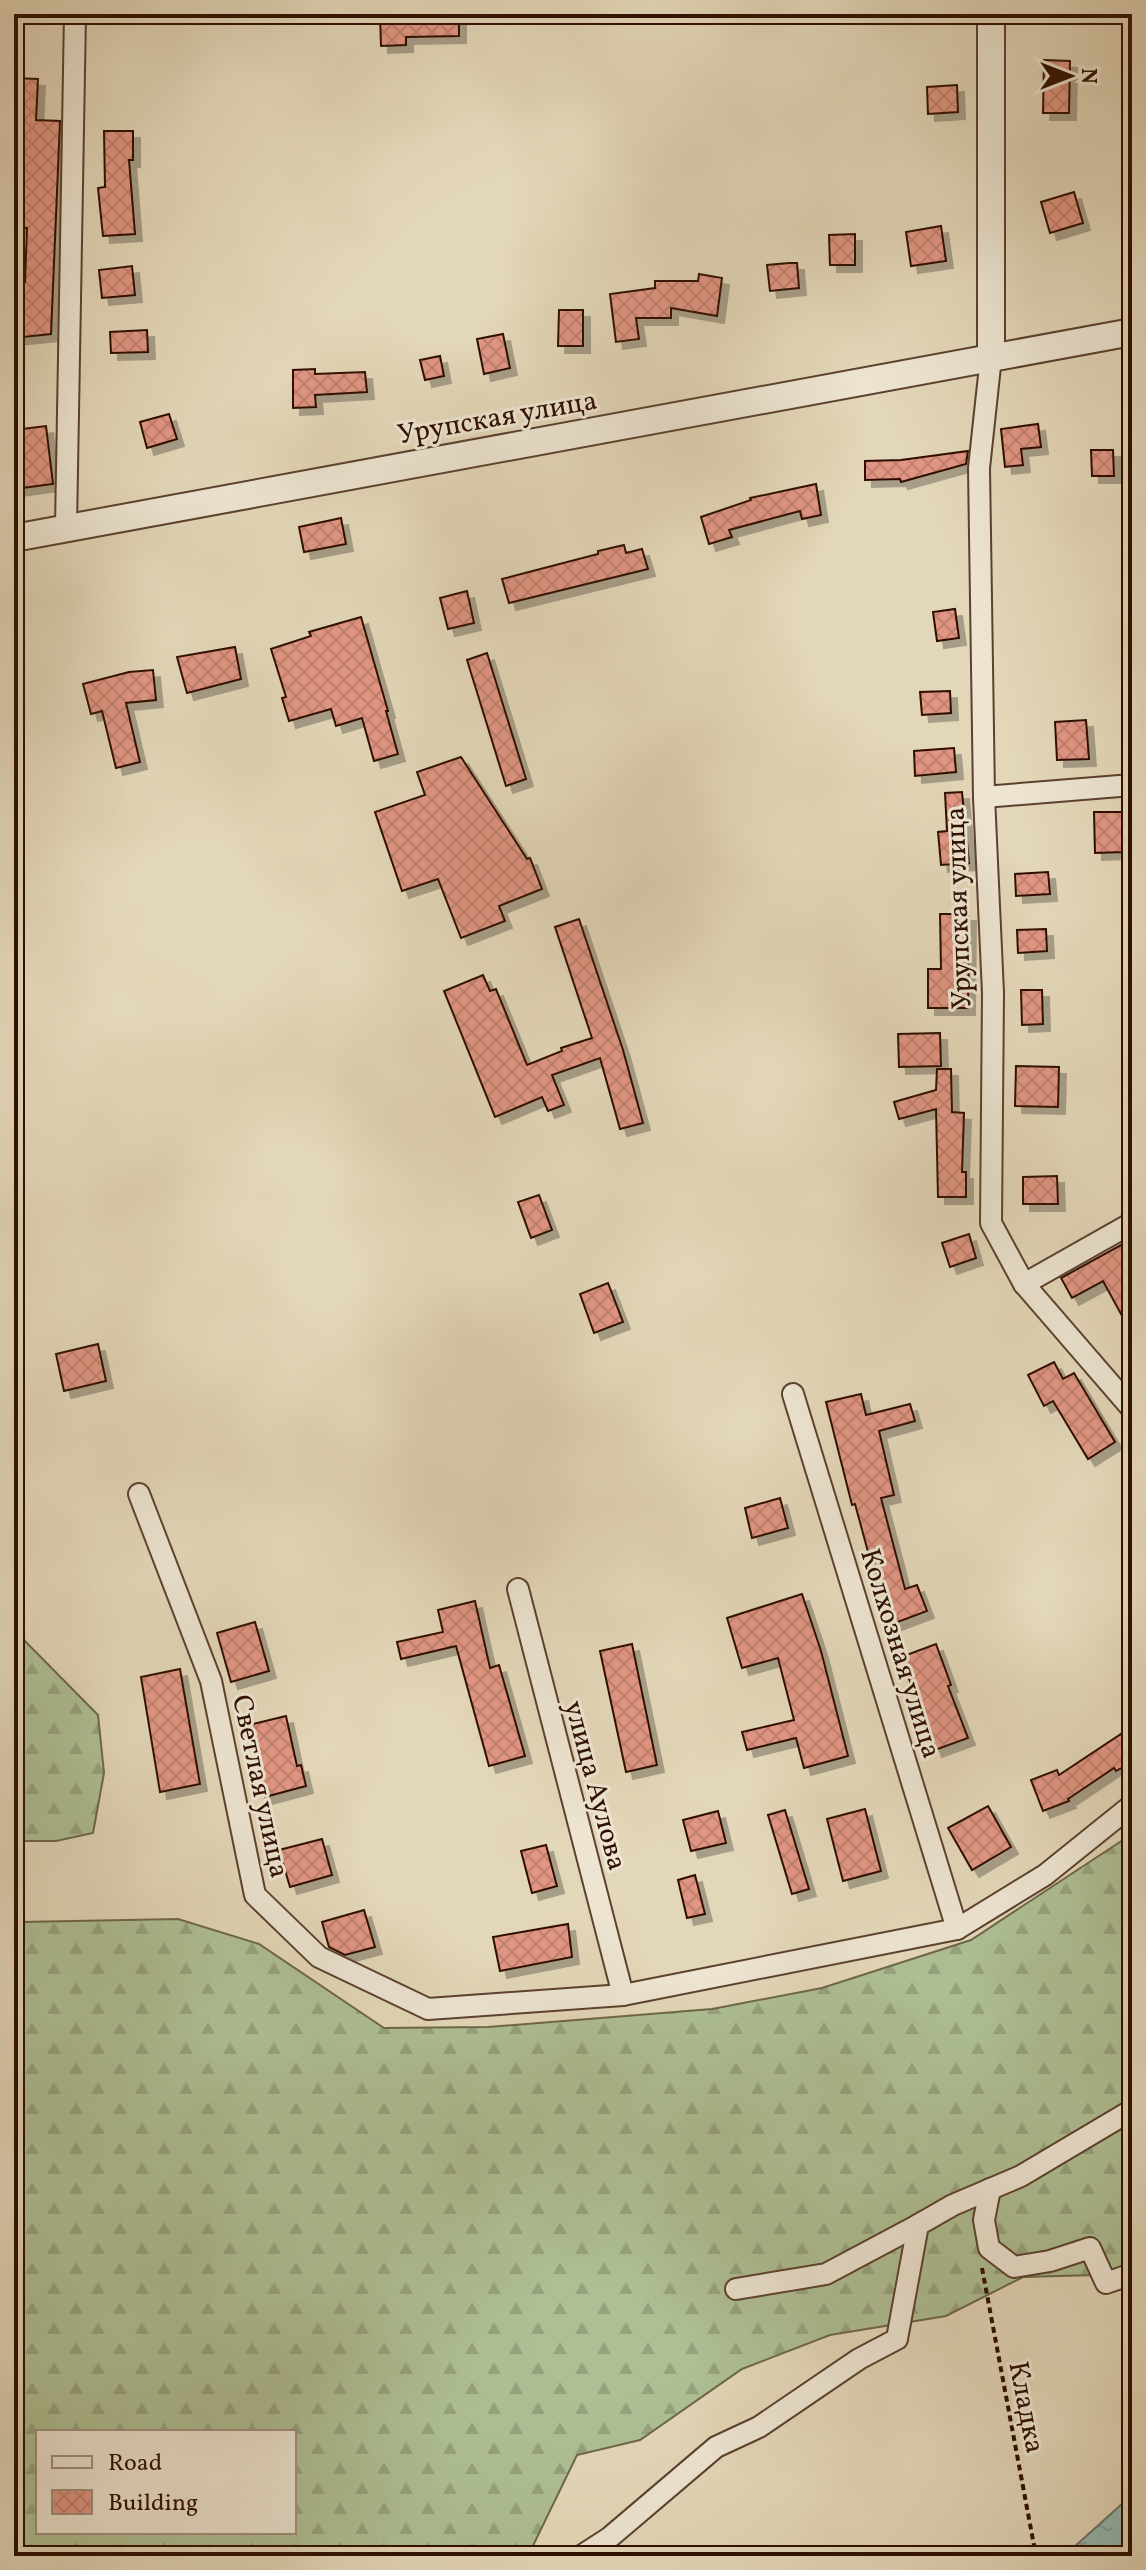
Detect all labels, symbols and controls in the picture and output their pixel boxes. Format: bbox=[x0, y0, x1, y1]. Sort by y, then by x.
north arrow bbox=[1030, 36, 1110, 116]
text: N bbox=[1072, 68, 1103, 84]
street label: Урупская улица bbox=[395, 382, 600, 455]
street label: Урупская улица bbox=[936, 806, 983, 1010]
street label: Колхозная улица bbox=[849, 1544, 950, 1763]
street label: Светлая улица bbox=[221, 1691, 298, 1882]
street label: улица Аулова bbox=[553, 1696, 636, 1875]
street label: Кладка bbox=[998, 2358, 1054, 2457]
legend bbox=[36, 2430, 296, 2534]
text: Road bbox=[108, 2447, 162, 2481]
text: Building bbox=[108, 2487, 198, 2521]

